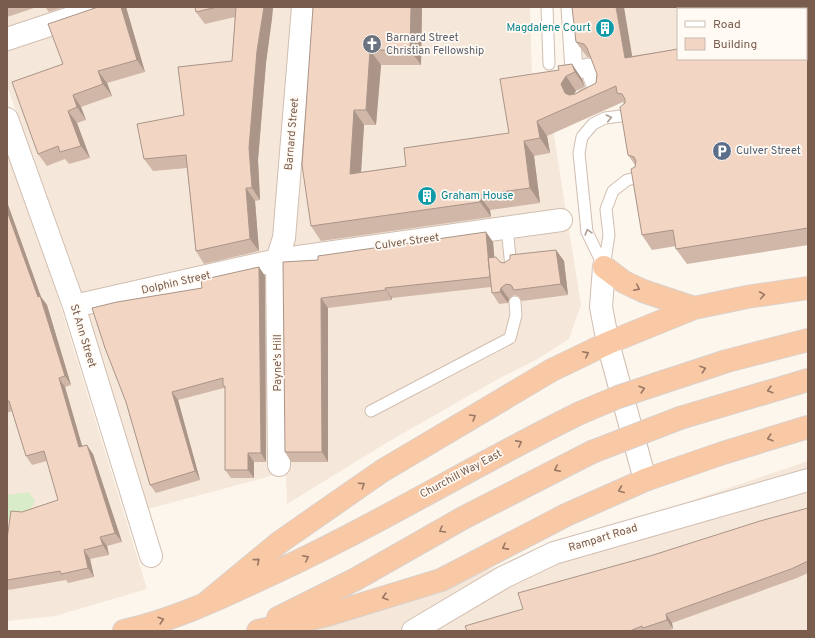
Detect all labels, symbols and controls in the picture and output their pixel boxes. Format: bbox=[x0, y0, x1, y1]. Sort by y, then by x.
legend bbox=[677, 8, 807, 60]
building icon: Magdalene Court bbox=[594, 17, 616, 39]
text: Road bbox=[713, 17, 741, 33]
place label: Magdalene Court bbox=[506, 21, 591, 35]
place label: Barnard Street Christian Fellowship bbox=[386, 31, 484, 58]
church icon: Barnard Street Christian Fellowship bbox=[361, 33, 383, 55]
text: Building bbox=[713, 37, 757, 53]
street label: Barnard Street bbox=[282, 97, 302, 171]
one-way arrow bbox=[606, 115, 612, 123]
parking icon: Culver Street bbox=[711, 140, 733, 162]
place label: Culver Street bbox=[736, 144, 801, 158]
building icon: Graham House bbox=[416, 185, 438, 207]
place label: Graham House bbox=[441, 189, 514, 203]
one-way arrow bbox=[584, 229, 593, 236]
street label: Culver Street bbox=[374, 231, 440, 253]
street label: Dolphin Street bbox=[140, 268, 212, 298]
one-way arrow bbox=[632, 283, 640, 291]
one-way arrow bbox=[759, 291, 765, 300]
street label: St Ann Street bbox=[67, 303, 99, 369]
street label: Payne's Hill bbox=[271, 334, 285, 392]
one-way arrow bbox=[582, 351, 589, 358]
one-way arrow bbox=[699, 365, 706, 374]
one-way arrow bbox=[638, 385, 645, 394]
one-way arrow bbox=[767, 385, 774, 394]
one-way arrow bbox=[469, 415, 476, 422]
one-way arrow bbox=[767, 433, 774, 441]
one-way arrow bbox=[515, 440, 522, 448]
street label: Churchill Way East bbox=[418, 446, 504, 502]
one-way arrow bbox=[553, 464, 561, 472]
one-way arrow bbox=[358, 482, 365, 490]
one-way arrow bbox=[618, 485, 626, 493]
street label: Rampart Road bbox=[567, 521, 639, 555]
one-way arrow bbox=[439, 526, 446, 533]
one-way arrow bbox=[502, 542, 509, 550]
one-way arrow bbox=[302, 556, 310, 563]
one-way arrow bbox=[252, 559, 259, 566]
one-way arrow bbox=[382, 592, 389, 601]
one-way arrow bbox=[157, 617, 164, 625]

